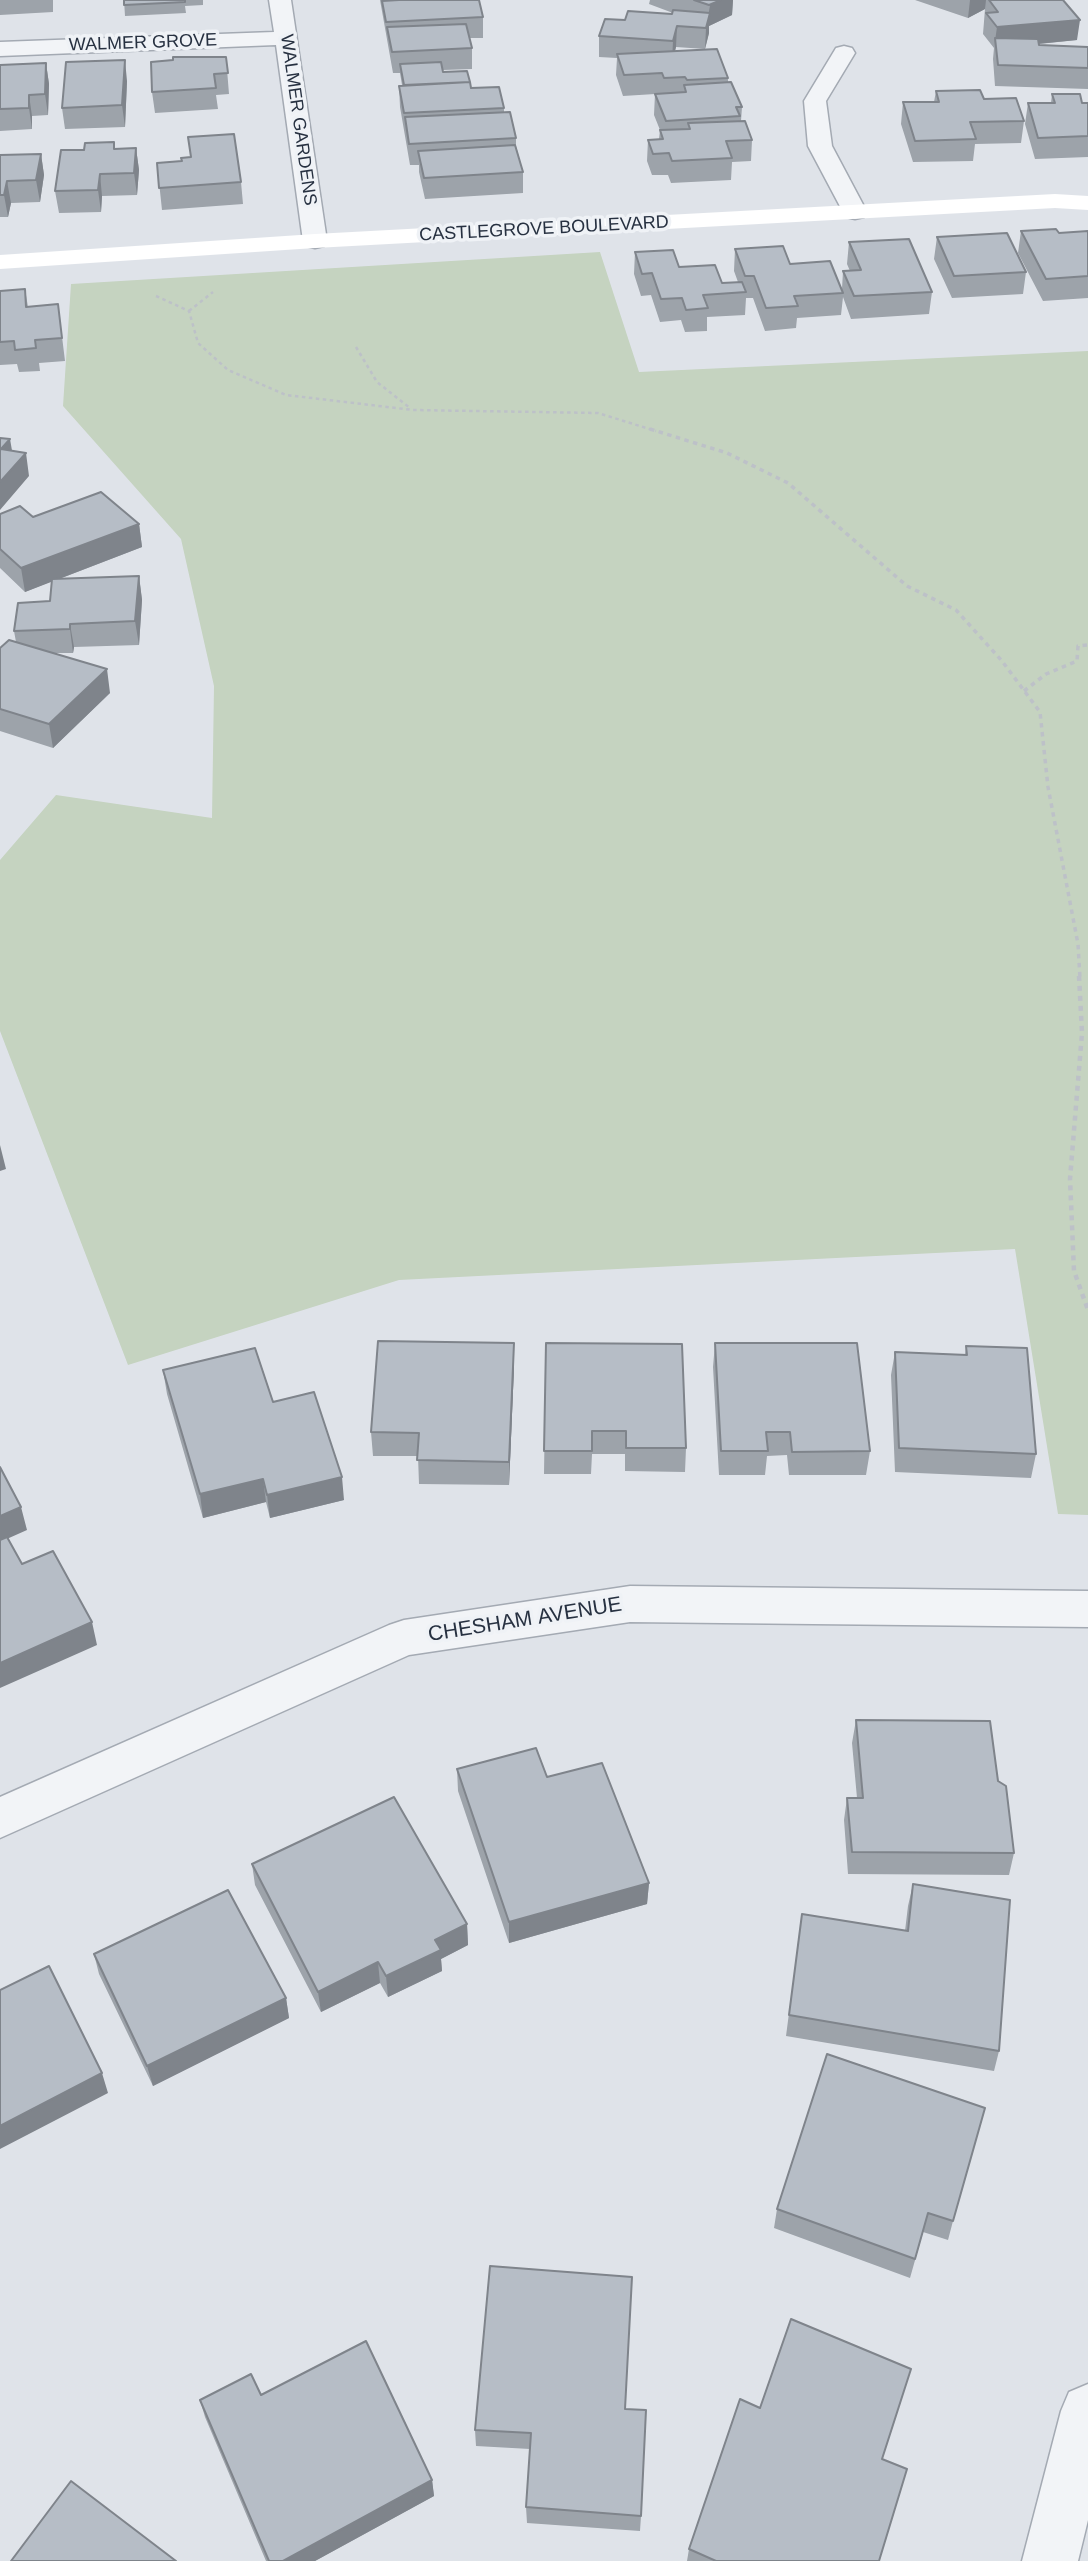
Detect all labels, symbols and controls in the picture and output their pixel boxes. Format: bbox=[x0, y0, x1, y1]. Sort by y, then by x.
street label: WALMER GROVE bbox=[68, 30, 218, 56]
street label: WALMER GARDENS bbox=[275, 33, 321, 207]
street label: CASTLEGROVE BOULEVARD bbox=[419, 212, 669, 246]
street label: CHESHAM AVENUE bbox=[426, 1592, 624, 1648]

